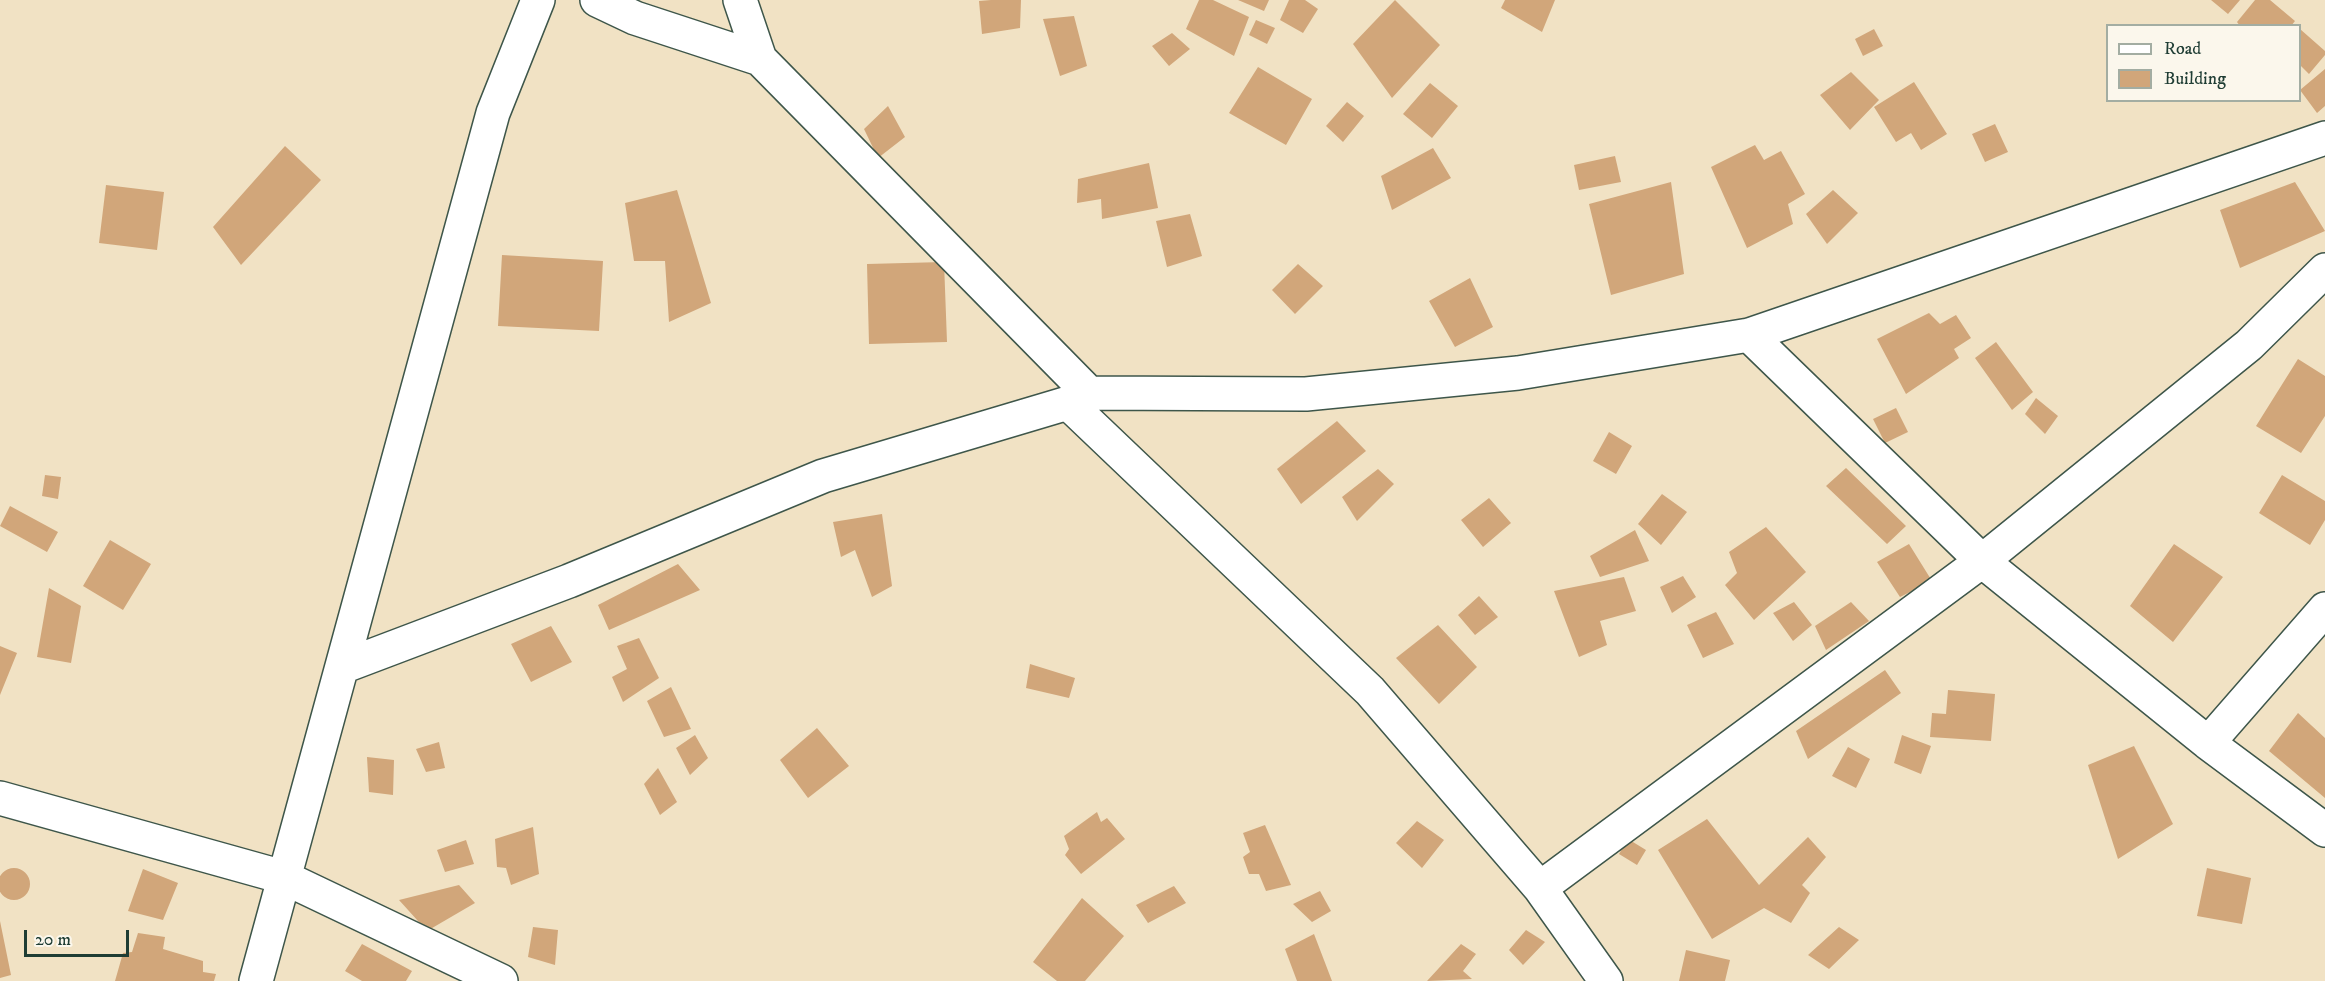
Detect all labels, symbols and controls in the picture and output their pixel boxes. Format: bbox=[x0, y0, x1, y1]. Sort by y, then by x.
legend bbox=[2106, 24, 2301, 102]
text: Road bbox=[2164, 38, 2201, 60]
text: Building bbox=[2164, 68, 2226, 90]
scale bar bbox=[27, 918, 132, 956]
text: 20 m bbox=[35, 929, 71, 951]

